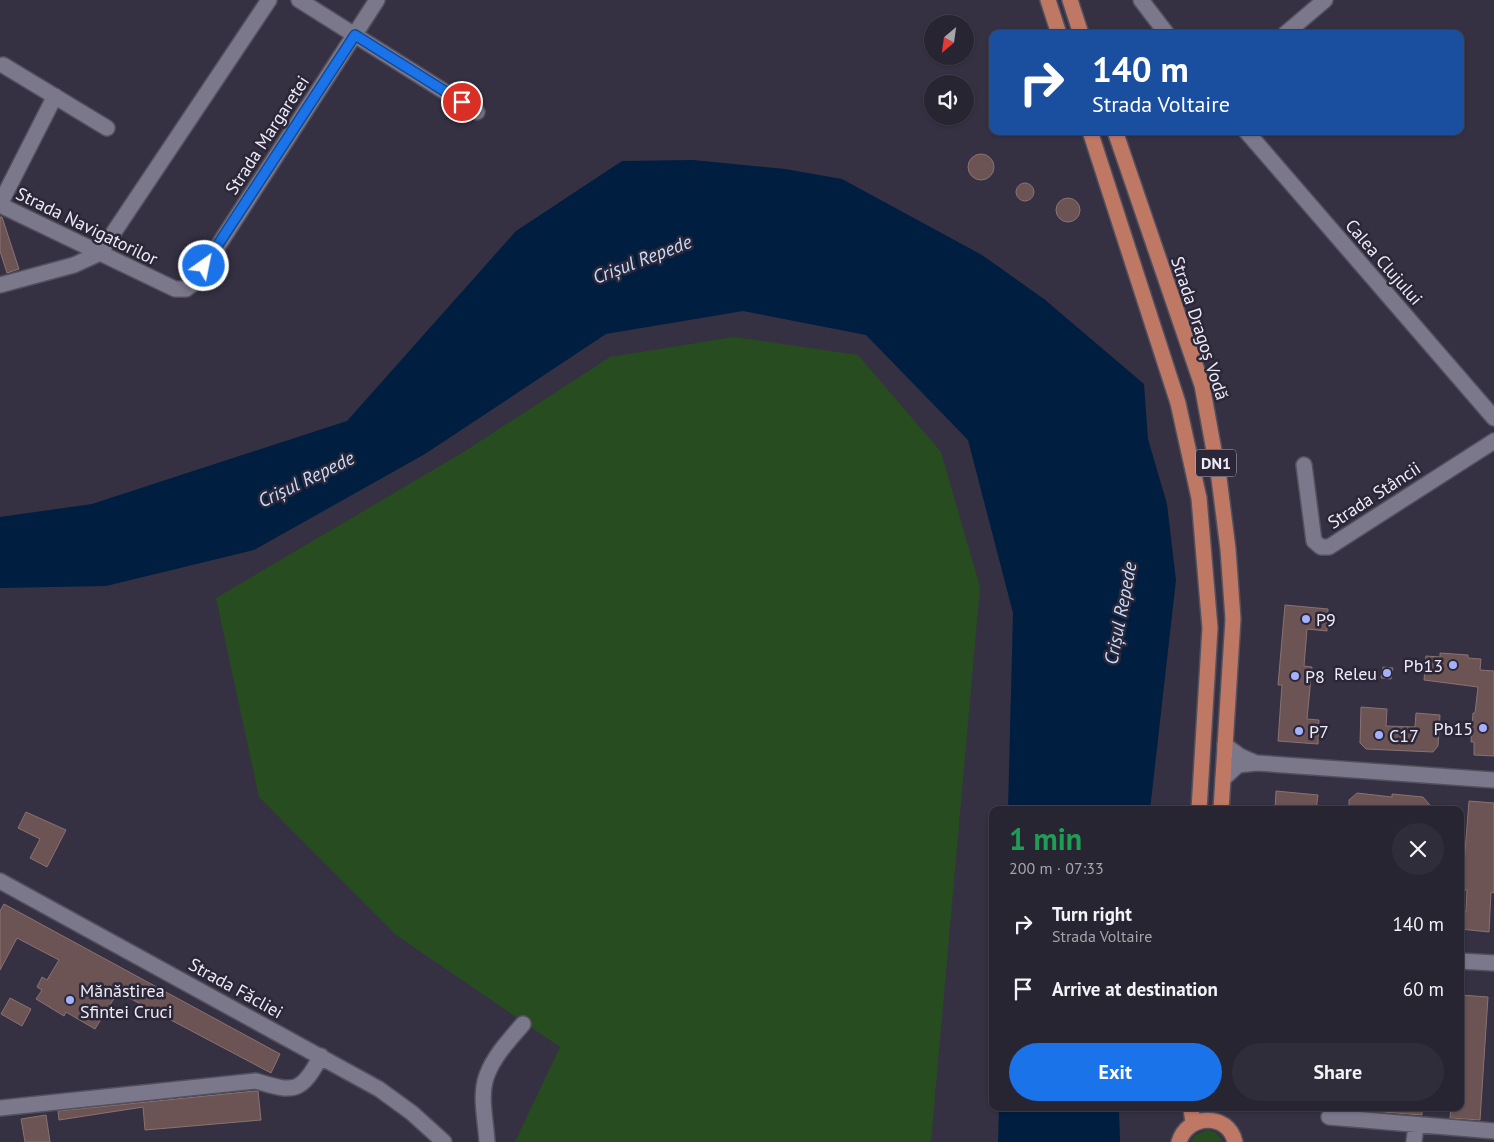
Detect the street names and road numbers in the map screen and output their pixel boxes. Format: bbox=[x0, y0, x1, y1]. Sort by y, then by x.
street label: Strada Margaretei bbox=[220, 71, 314, 199]
street label: Strada Navigatorilor bbox=[12, 182, 162, 270]
street label: Calea Clujului bbox=[1340, 214, 1428, 310]
street label: Strada Dragoș Vodă bbox=[1166, 253, 1234, 403]
road number: DN1 bbox=[1196, 449, 1236, 476]
street label: Strada Stâncii bbox=[1323, 456, 1425, 534]
street label: Strada Făcliei bbox=[185, 953, 287, 1023]

